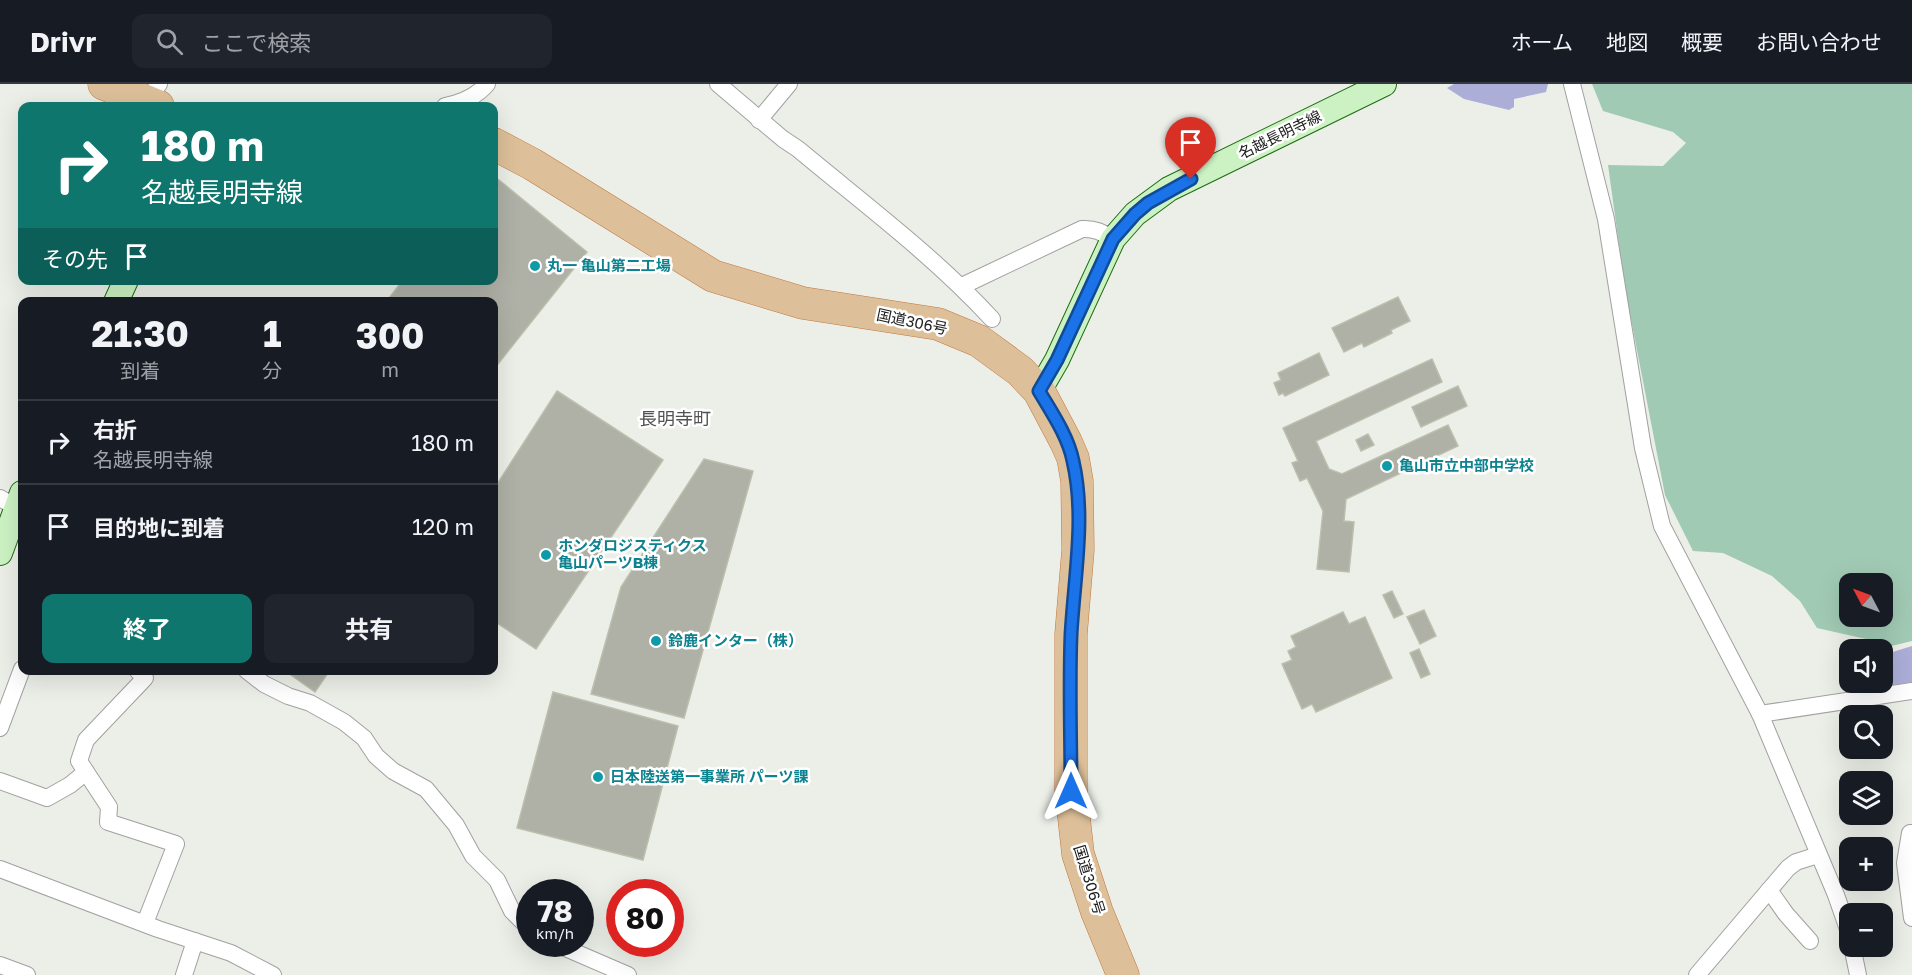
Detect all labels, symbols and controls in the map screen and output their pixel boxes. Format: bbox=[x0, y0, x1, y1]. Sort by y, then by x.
search box bbox=[132, 14, 552, 68]
text: Drivr bbox=[30, 25, 96, 58]
icon: search bbox=[153, 25, 186, 58]
text: ここで検索 bbox=[201, 29, 311, 56]
text: ホーム bbox=[1511, 29, 1573, 55]
text: 地図 bbox=[1606, 29, 1648, 55]
text: 概要 bbox=[1681, 29, 1723, 55]
text: お問い合わせ bbox=[1756, 29, 1882, 55]
street label: 名越長明寺線 bbox=[1235, 106, 1324, 162]
pin bbox=[1165, 117, 1216, 179]
text: 180 m bbox=[141, 120, 264, 170]
icon: right bbox=[42, 126, 120, 204]
icon: arrive bbox=[1174, 126, 1207, 159]
text: 名越長明寺線 bbox=[141, 176, 303, 208]
icon: arrive bbox=[120, 240, 153, 273]
text: その先 bbox=[42, 245, 108, 272]
place label: 丸一 亀山第二工場 bbox=[547, 256, 671, 274]
marker: 丸一 亀山第二工場 bbox=[528, 259, 542, 273]
street label: 国道306号 bbox=[875, 305, 949, 337]
text: 21:30 bbox=[91, 312, 189, 355]
text: 1 bbox=[263, 312, 282, 355]
text: 300 bbox=[356, 314, 425, 357]
text: m bbox=[381, 357, 399, 381]
text: 到着 bbox=[120, 358, 160, 382]
text: 分 bbox=[262, 358, 282, 382]
district label: 長明寺町 bbox=[639, 407, 711, 429]
text: 右折 bbox=[93, 416, 137, 443]
icon: right bbox=[42, 426, 75, 459]
text: 180 m bbox=[411, 429, 474, 456]
text: 名越長明寺線 bbox=[93, 447, 213, 471]
place label: 亀山市立中部中学校 bbox=[1399, 456, 1534, 474]
marker: 亀山市立中部中学校 bbox=[1380, 459, 1394, 473]
icon: arrive bbox=[42, 510, 75, 543]
text: 120 m bbox=[412, 513, 474, 540]
text: 目的地に到着 bbox=[93, 514, 225, 541]
place label: ホンダロジスティクス 亀山パーツB棟 bbox=[558, 536, 707, 571]
marker: ホンダロジスティクス 亀山パーツB棟 bbox=[539, 548, 553, 562]
north arrow bbox=[1839, 573, 1893, 627]
map controls bbox=[1839, 573, 1893, 957]
button: 終了 bbox=[42, 594, 252, 663]
button: 共有 bbox=[264, 594, 474, 663]
place label: 鈴鹿インター（株） bbox=[668, 631, 803, 649]
marker: 鈴鹿インター（株） bbox=[649, 634, 663, 648]
button: sound bbox=[1839, 639, 1893, 693]
button: search bbox=[1839, 705, 1893, 759]
position arrow bbox=[1039, 759, 1103, 823]
place label: 日本陸送第一事業所 パーツ課 bbox=[610, 767, 808, 785]
marker: 日本陸送第一事業所 パーツ課 bbox=[591, 770, 605, 784]
button: layers bbox=[1839, 771, 1893, 825]
button: + bbox=[1839, 837, 1893, 891]
street label: 国道306号 bbox=[1071, 843, 1109, 917]
speed limit sign: 80 bbox=[606, 879, 684, 957]
text: 78 bbox=[537, 893, 573, 929]
button: − bbox=[1839, 903, 1893, 957]
text: km/h bbox=[536, 924, 574, 942]

